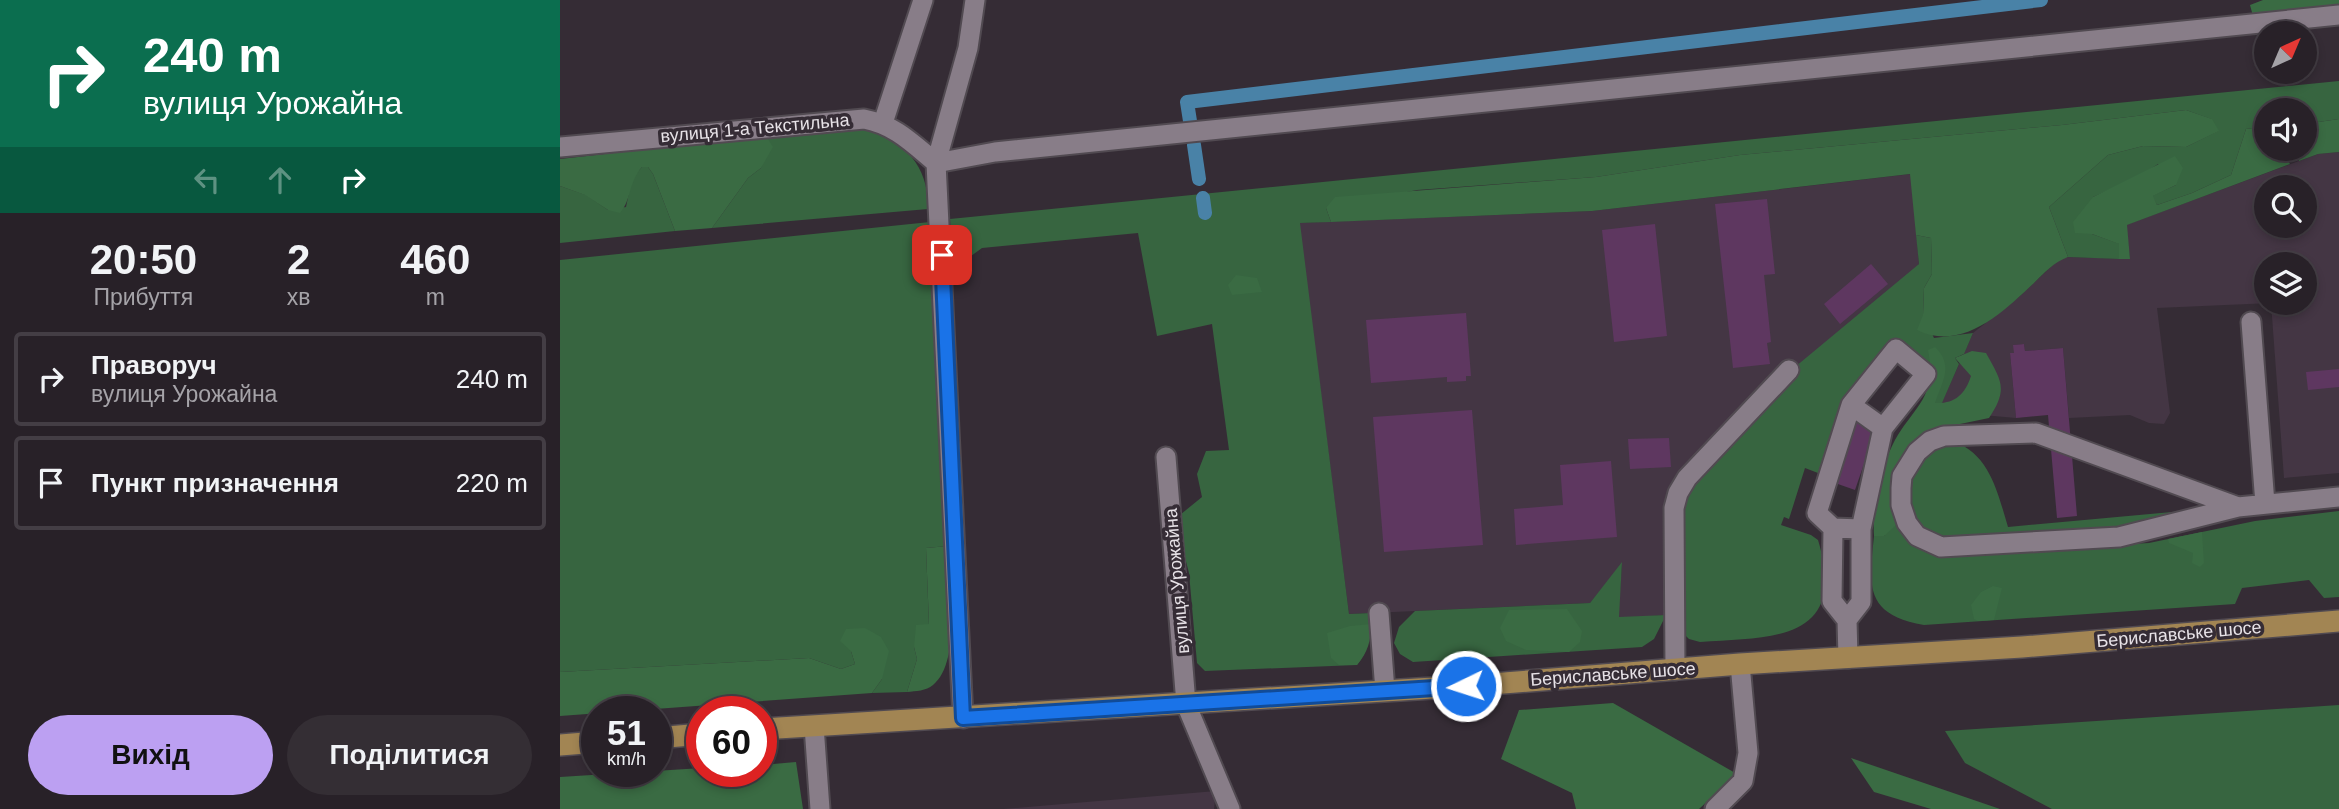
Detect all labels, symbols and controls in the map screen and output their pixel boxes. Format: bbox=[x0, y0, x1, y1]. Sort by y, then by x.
north arrow bbox=[2254, 21, 2317, 84]
map controls bbox=[2254, 21, 2317, 315]
icon: right bbox=[28, 28, 119, 119]
text: 240 m bbox=[143, 28, 282, 82]
text: вулиця Урожайна bbox=[143, 85, 402, 121]
button: sound bbox=[2254, 98, 2317, 161]
street label: вулиця 1-а Текстильна bbox=[660, 110, 851, 146]
icon: left bbox=[188, 161, 226, 199]
icon: ahead bbox=[261, 161, 299, 199]
icon: right bbox=[334, 161, 372, 199]
button: search bbox=[2254, 175, 2317, 238]
pin bbox=[912, 225, 972, 285]
text: 20:50 bbox=[90, 236, 197, 283]
text: 2 bbox=[287, 236, 310, 283]
text: 460 bbox=[400, 236, 470, 283]
icon: arrive bbox=[923, 236, 961, 274]
button: layers bbox=[2254, 252, 2317, 315]
text: Прибуття bbox=[93, 284, 193, 310]
text: хв bbox=[287, 284, 311, 310]
text: m bbox=[426, 284, 445, 310]
text: Праворуч bbox=[91, 350, 217, 380]
icon: right bbox=[32, 360, 70, 398]
text: 240 m bbox=[456, 364, 528, 394]
text: вулиця Урожайна bbox=[91, 381, 277, 407]
icon: arrive bbox=[32, 464, 70, 502]
text: Пункт призначення bbox=[91, 468, 339, 498]
text: 220 m bbox=[456, 468, 528, 498]
street label: вулиця Урожайна bbox=[1161, 506, 1193, 655]
street label: Бериславське шосе bbox=[2096, 617, 2262, 651]
position arrow bbox=[1429, 649, 1503, 723]
street label: Бериславське шосе bbox=[1530, 658, 1696, 690]
speed limit sign: 60 bbox=[686, 696, 777, 787]
text: 51 bbox=[607, 713, 646, 752]
button: Вихід bbox=[28, 715, 273, 795]
button: Поділитися bbox=[287, 715, 532, 795]
text: km/h bbox=[607, 749, 646, 769]

